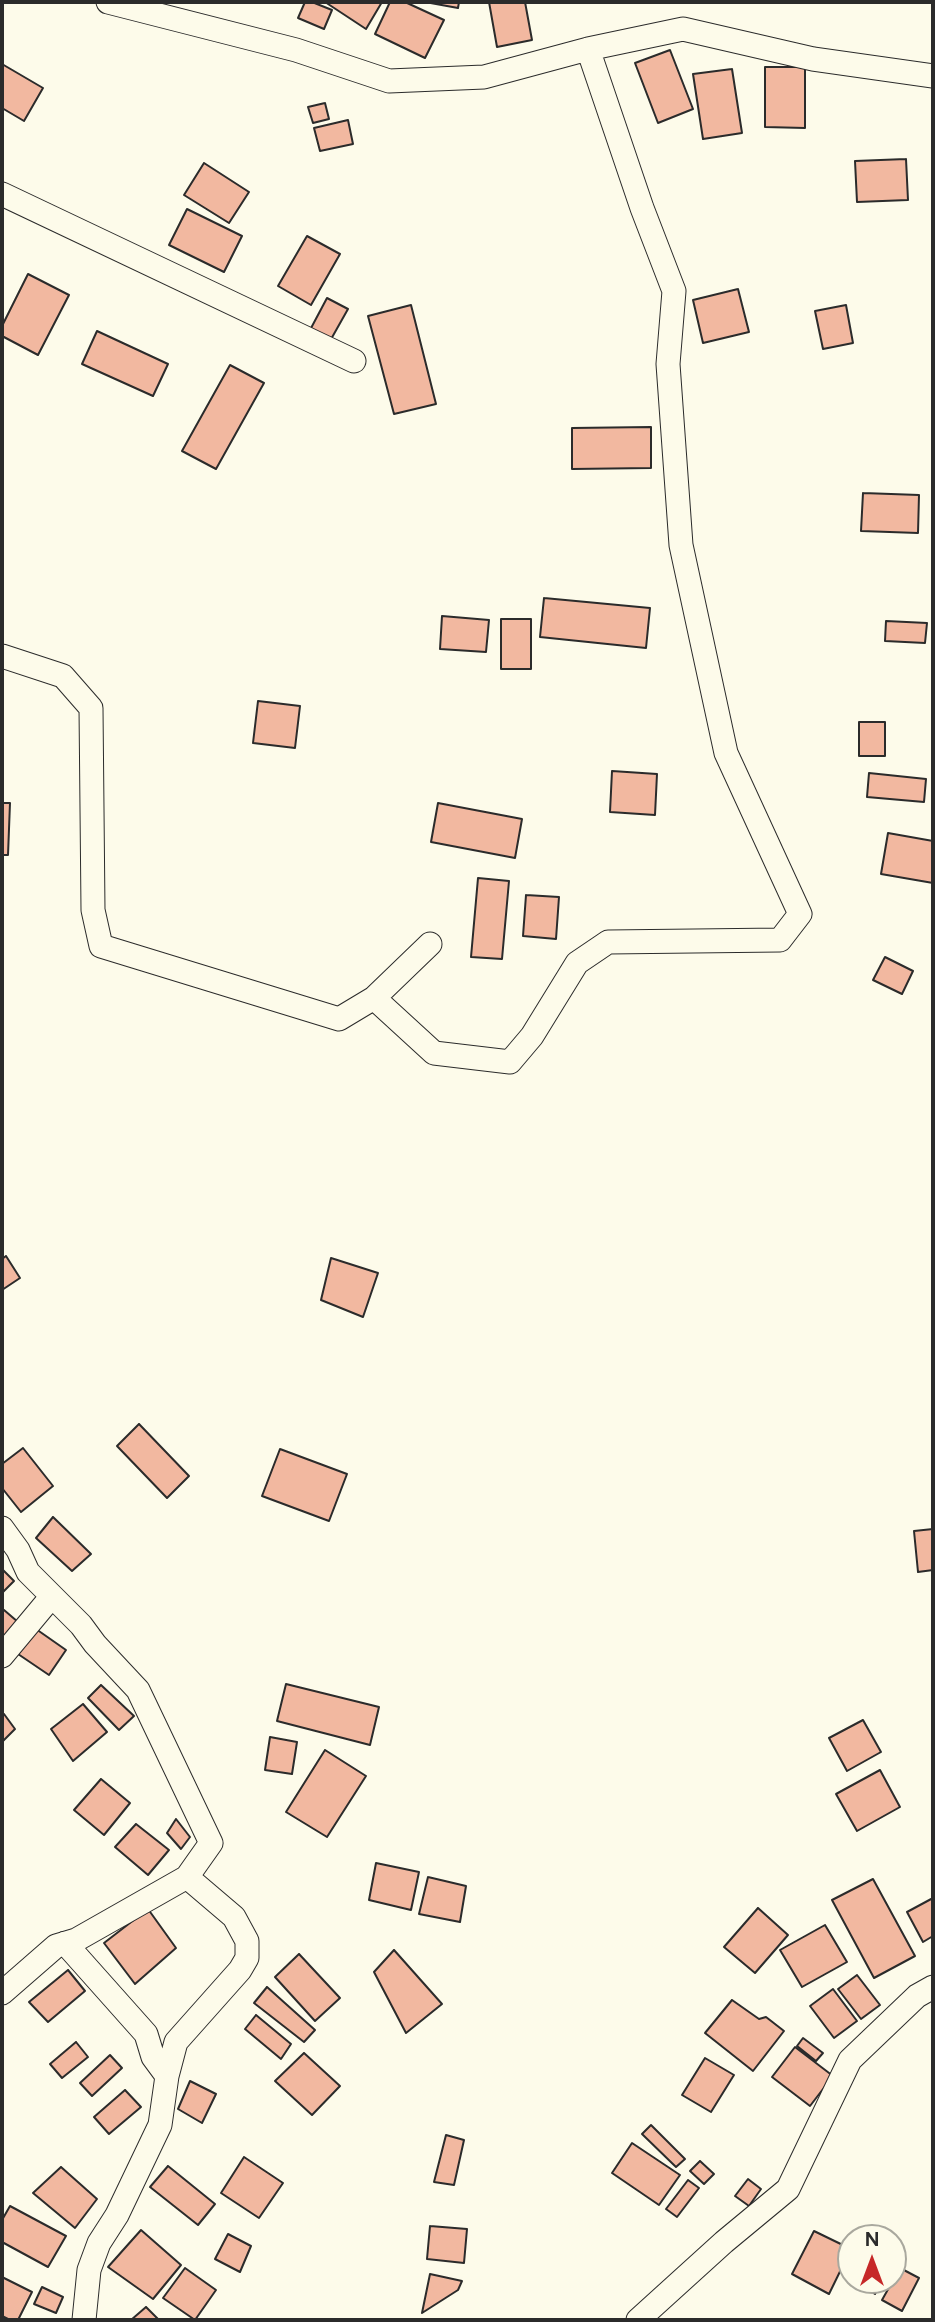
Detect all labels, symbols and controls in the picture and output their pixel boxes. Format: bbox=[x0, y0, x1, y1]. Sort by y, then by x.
north arrow bbox=[837, 2224, 907, 2294]
text: N bbox=[865, 2228, 879, 2251]

